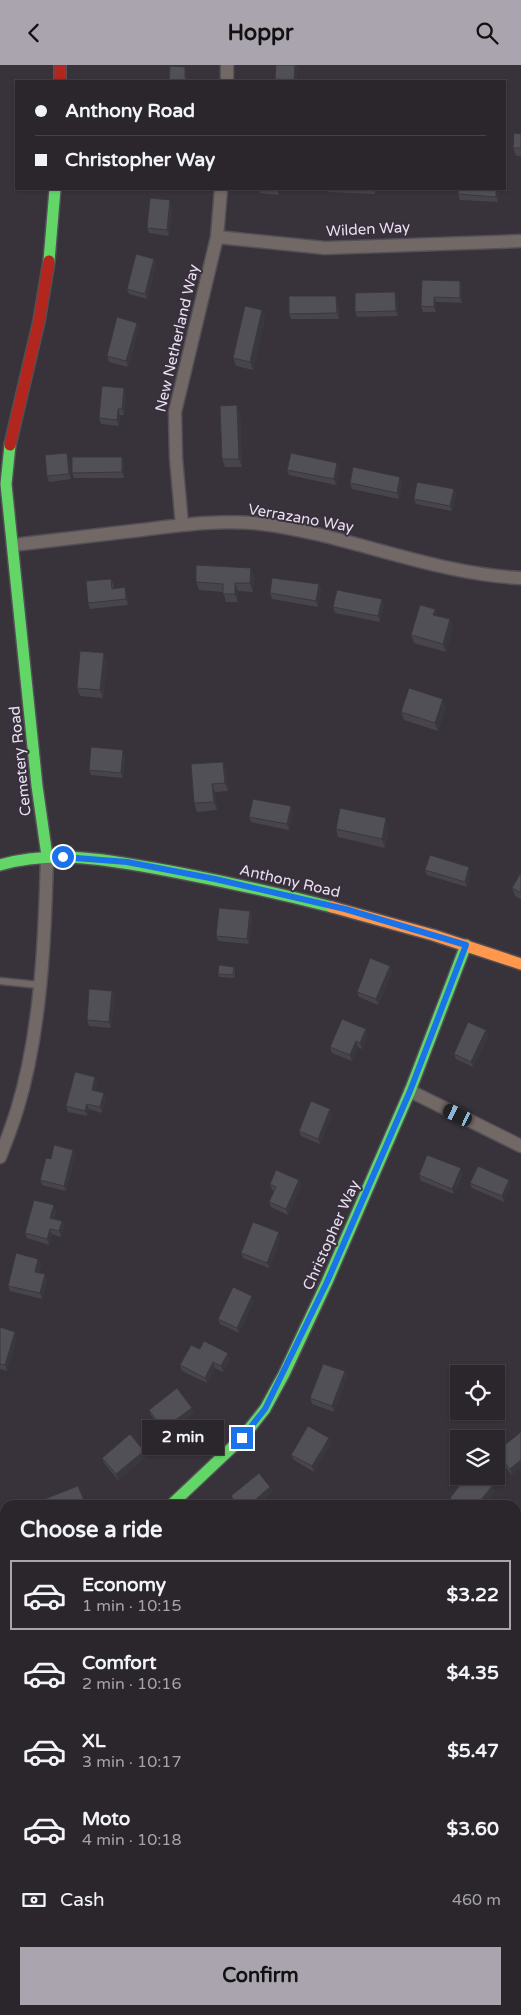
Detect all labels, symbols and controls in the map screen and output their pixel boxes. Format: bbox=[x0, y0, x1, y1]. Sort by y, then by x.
icon: back bbox=[20, 19, 48, 47]
icon: search bbox=[473, 19, 501, 47]
text: Hoppr bbox=[228, 20, 293, 46]
text: Anthony Road bbox=[65, 100, 195, 122]
text: Christopher Way bbox=[65, 149, 215, 171]
street label: Wilden Way bbox=[325, 218, 411, 240]
street label: New Netherland Way bbox=[151, 262, 203, 414]
street label: Verrazano Way bbox=[247, 500, 355, 536]
street label: Cemetery Road bbox=[5, 705, 35, 817]
route start bbox=[52, 846, 74, 868]
street label: Anthony Road bbox=[238, 861, 342, 901]
car bbox=[441, 1102, 474, 1128]
street label: Christopher Way bbox=[299, 1177, 363, 1293]
map controls bbox=[450, 1365, 505, 1485]
button: locate bbox=[450, 1365, 505, 1420]
callout: 2 min bbox=[142, 1421, 224, 1455]
text: 2 min bbox=[162, 1427, 204, 1447]
route end bbox=[231, 1427, 253, 1449]
button: layers bbox=[450, 1430, 505, 1485]
text: Choose a ride bbox=[20, 1517, 163, 1543]
icon: car bbox=[22, 1573, 67, 1618]
text: Economy bbox=[82, 1574, 166, 1596]
text: $3.22 bbox=[447, 1584, 499, 1606]
text: 1 min · 10:15 bbox=[82, 1596, 181, 1616]
icon: car bbox=[22, 1651, 67, 1696]
text: Comfort bbox=[82, 1652, 156, 1674]
text: $4.35 bbox=[447, 1662, 499, 1684]
text: 2 min · 10:16 bbox=[82, 1674, 181, 1694]
icon: car bbox=[22, 1729, 67, 1774]
text: XL bbox=[82, 1730, 106, 1752]
text: $5.47 bbox=[447, 1740, 499, 1762]
text: 3 min · 10:17 bbox=[82, 1752, 181, 1772]
icon: car bbox=[22, 1807, 67, 1852]
text: Moto bbox=[82, 1808, 130, 1830]
text: $3.60 bbox=[447, 1818, 499, 1840]
text: 4 min · 10:18 bbox=[82, 1830, 181, 1850]
icon: cash bbox=[20, 1886, 48, 1914]
text: Cash bbox=[60, 1889, 105, 1911]
text: 460 m bbox=[452, 1890, 501, 1910]
button: Confirm bbox=[20, 1947, 501, 2005]

